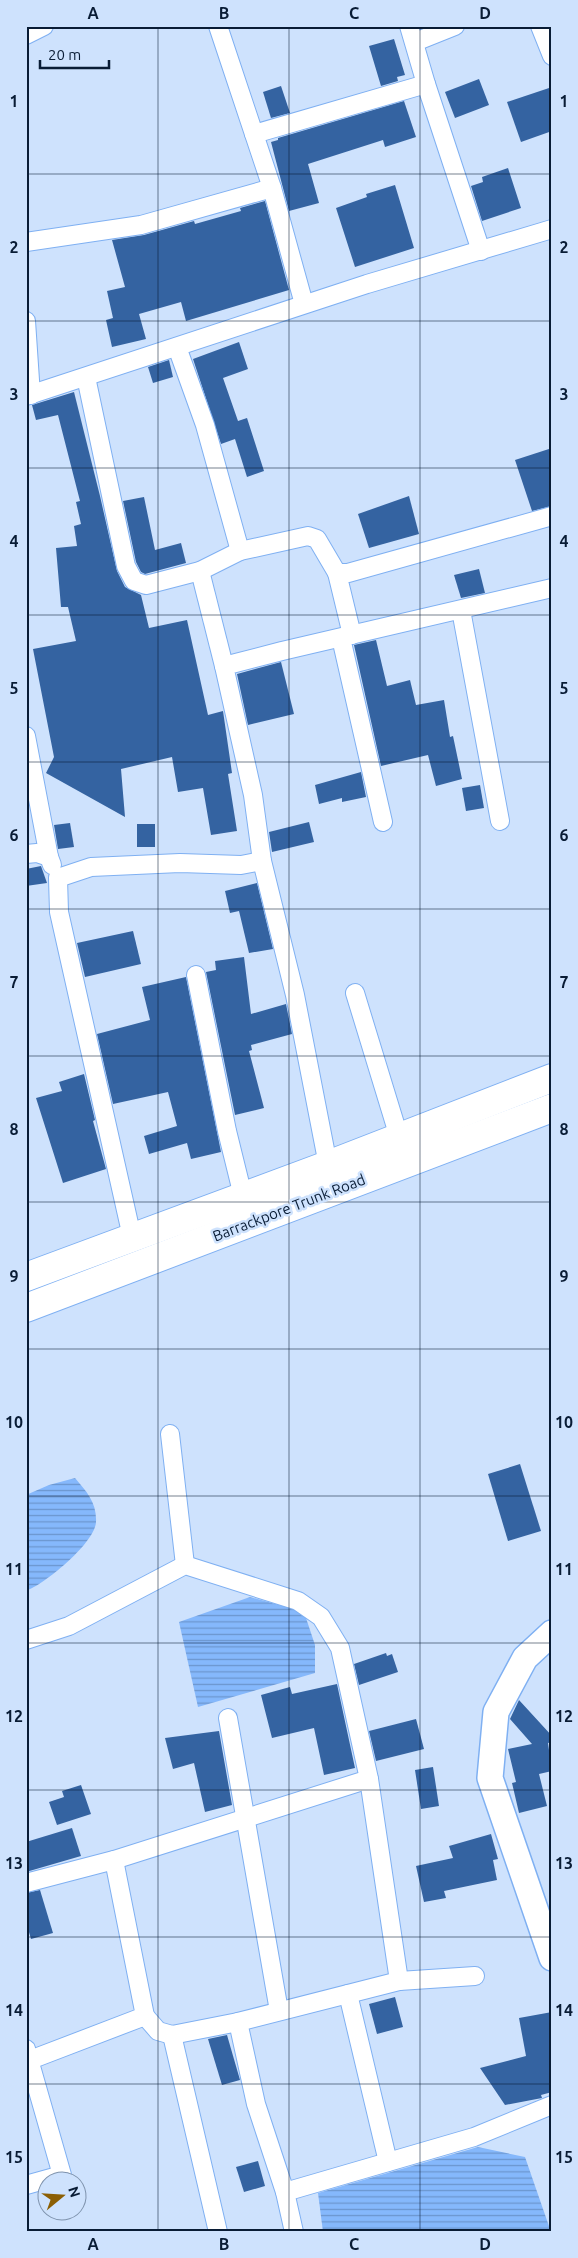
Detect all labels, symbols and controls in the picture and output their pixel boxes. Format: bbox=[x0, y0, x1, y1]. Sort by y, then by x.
text: A bbox=[87, 4, 99, 22]
text: B bbox=[219, 4, 229, 22]
text: C bbox=[349, 4, 359, 22]
text: D bbox=[479, 4, 491, 22]
scale bar bbox=[40, 38, 109, 70]
text: 20 m bbox=[48, 46, 81, 63]
text: 1 bbox=[9, 92, 19, 110]
text: 1 bbox=[559, 92, 569, 110]
text: 2 bbox=[9, 238, 19, 256]
text: 2 bbox=[559, 238, 569, 256]
text: 3 bbox=[9, 385, 19, 403]
text: 3 bbox=[559, 385, 569, 403]
text: 4 bbox=[9, 532, 19, 550]
text: 4 bbox=[559, 532, 569, 550]
text: 5 bbox=[9, 679, 19, 697]
text: 5 bbox=[559, 679, 569, 697]
text: 6 bbox=[9, 826, 19, 844]
text: 6 bbox=[559, 826, 569, 844]
text: 7 bbox=[9, 973, 19, 991]
text: 7 bbox=[559, 973, 569, 991]
text: 8 bbox=[9, 1120, 19, 1138]
text: 8 bbox=[559, 1120, 569, 1138]
street label: Barrackpore Trunk Road bbox=[210, 1171, 368, 1245]
text: 9 bbox=[9, 1267, 19, 1285]
text: 9 bbox=[559, 1267, 569, 1285]
text: 10 bbox=[5, 1413, 23, 1431]
text: 10 bbox=[555, 1413, 573, 1431]
text: 11 bbox=[5, 1560, 23, 1578]
text: 11 bbox=[555, 1560, 573, 1578]
text: 12 bbox=[5, 1707, 23, 1725]
text: 12 bbox=[555, 1707, 573, 1725]
text: 13 bbox=[5, 1854, 23, 1872]
text: 13 bbox=[555, 1854, 573, 1872]
text: 14 bbox=[5, 2001, 23, 2019]
text: 14 bbox=[555, 2001, 573, 2019]
text: 15 bbox=[5, 2148, 23, 2166]
text: 15 bbox=[555, 2148, 573, 2166]
north arrow bbox=[38, 2170, 88, 2220]
text: N bbox=[65, 2185, 84, 2199]
text: A bbox=[87, 2235, 99, 2253]
text: B bbox=[219, 2235, 229, 2253]
text: C bbox=[349, 2235, 359, 2253]
text: D bbox=[479, 2235, 491, 2253]

